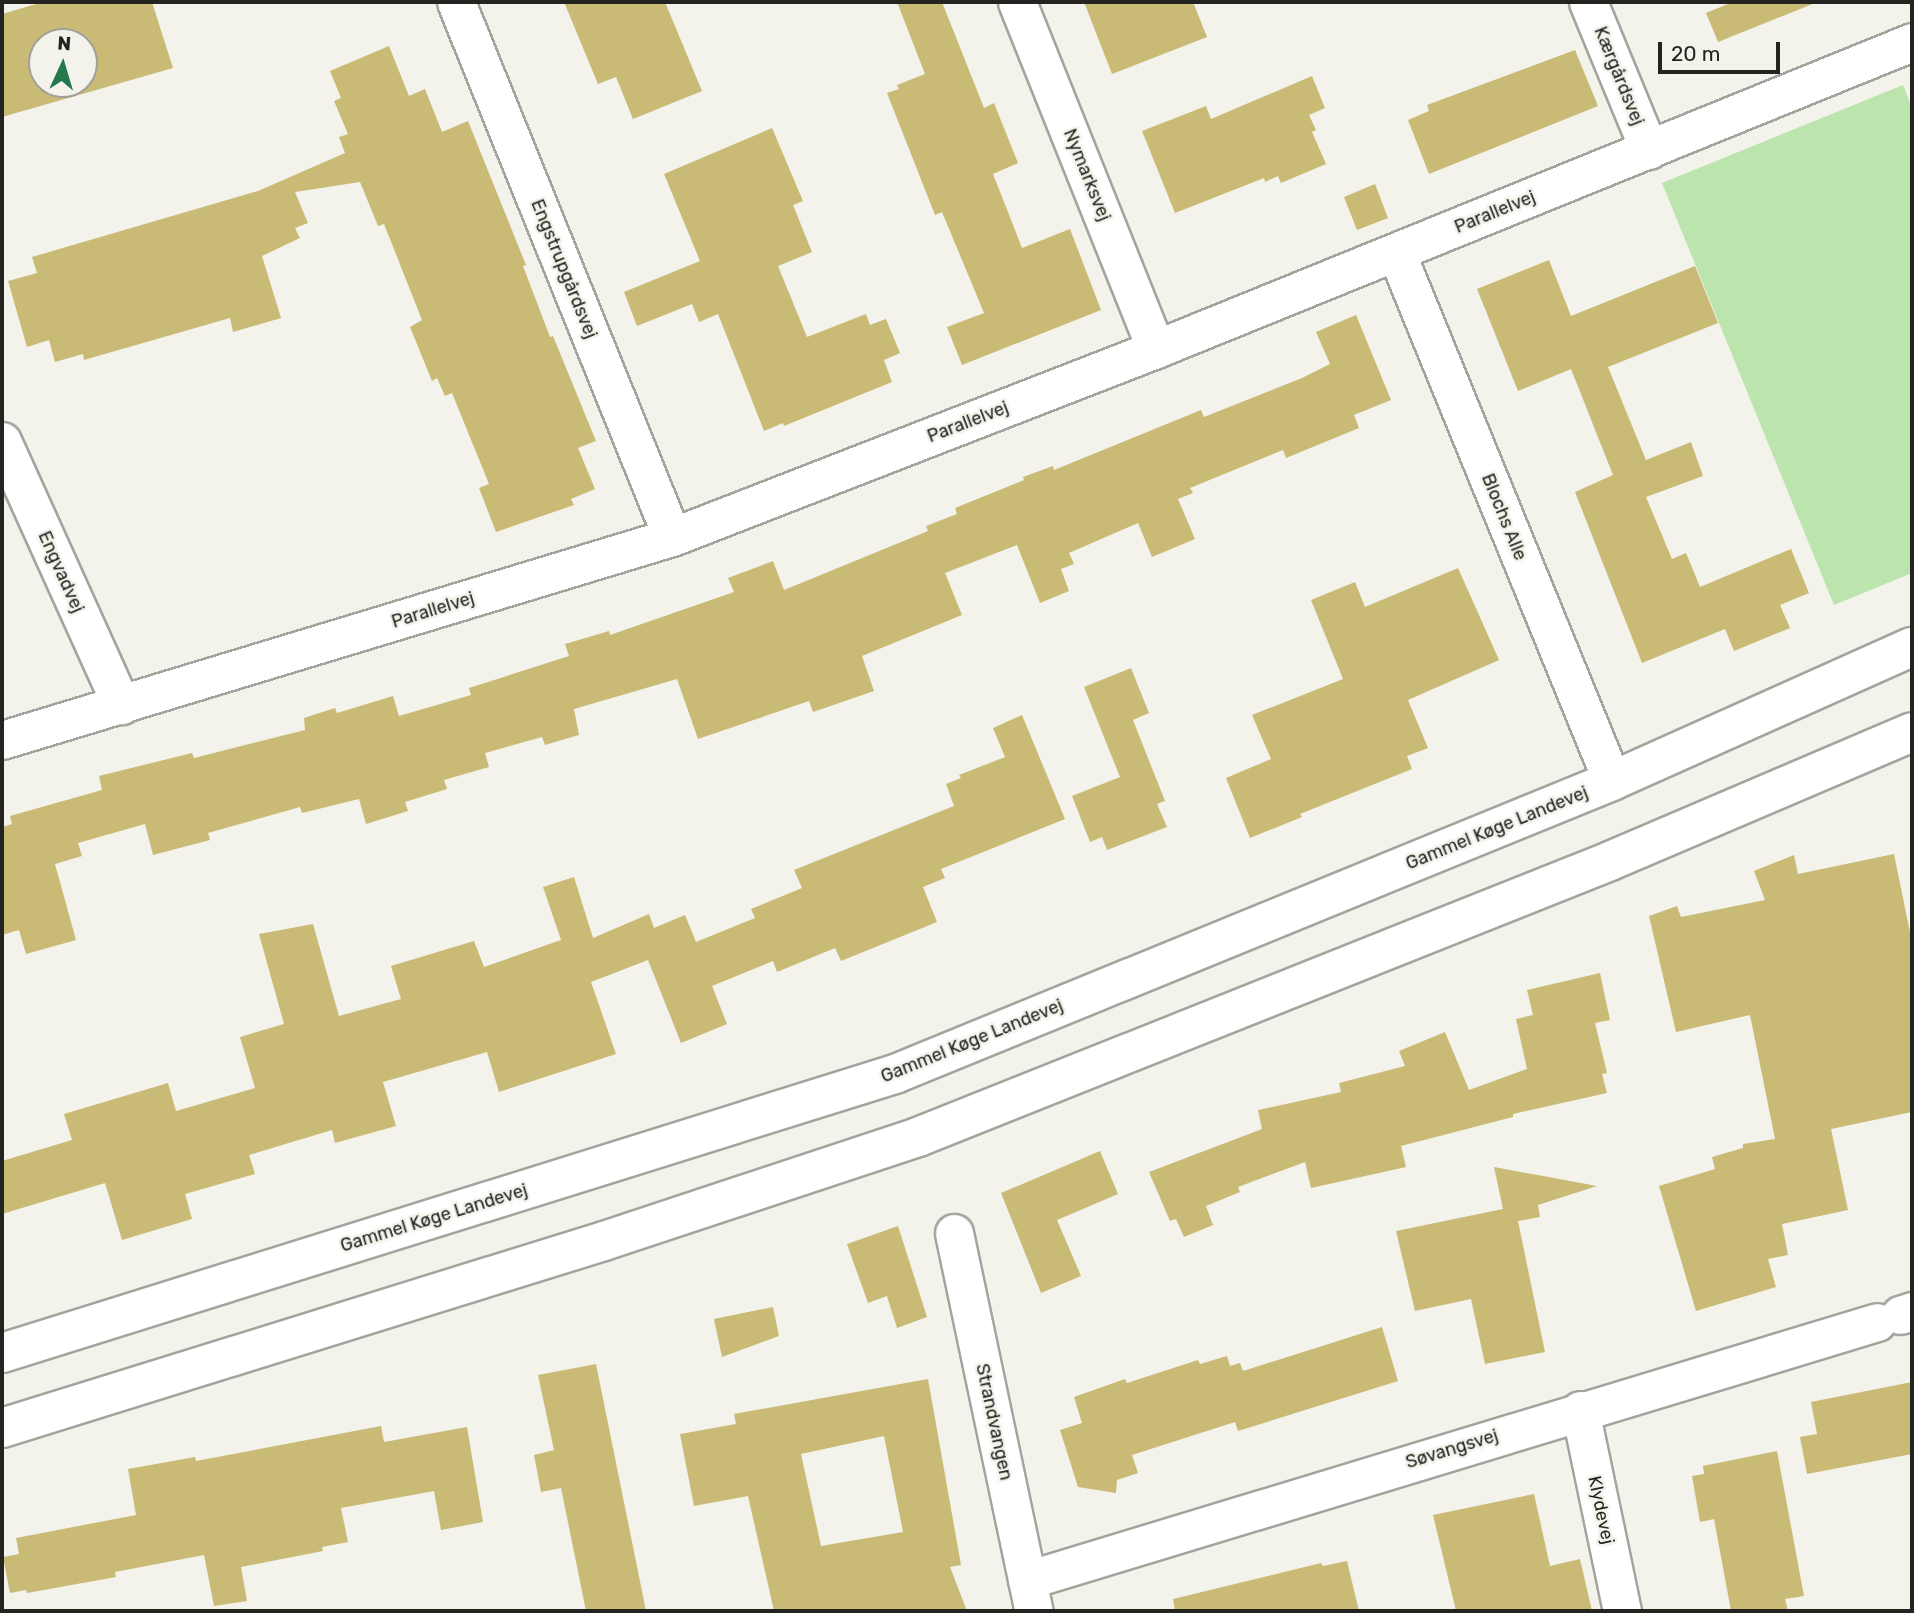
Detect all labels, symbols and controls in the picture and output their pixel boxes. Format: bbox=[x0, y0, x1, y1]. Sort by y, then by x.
street label: Kærgårdsvej bbox=[1589, 23, 1649, 129]
north arrow bbox=[28, 28, 98, 98]
scale bar bbox=[1662, 28, 1784, 72]
text: N bbox=[57, 32, 72, 55]
text: 20 m bbox=[1671, 41, 1720, 66]
street label: Nymarksvej bbox=[1059, 126, 1115, 224]
street label: Parallelvej bbox=[1451, 186, 1539, 238]
street label: Engstrupgårdsvej bbox=[526, 196, 602, 342]
street label: Parallelvej bbox=[924, 397, 1012, 447]
street label: Blochs Alle bbox=[1477, 470, 1531, 564]
street label: Engvadvej bbox=[33, 528, 89, 616]
street label: Parallelvej bbox=[389, 587, 477, 633]
street label: Gammel Køge Landevej bbox=[1403, 782, 1591, 874]
street label: Gammel Køge Landevej bbox=[878, 995, 1066, 1087]
street label: Gammel Køge Landevej bbox=[338, 1179, 530, 1257]
street label: Strandvangen bbox=[971, 1362, 1017, 1482]
street label: Søvangsvej bbox=[1403, 1425, 1501, 1473]
street label: Klydevej bbox=[1583, 1474, 1619, 1546]

